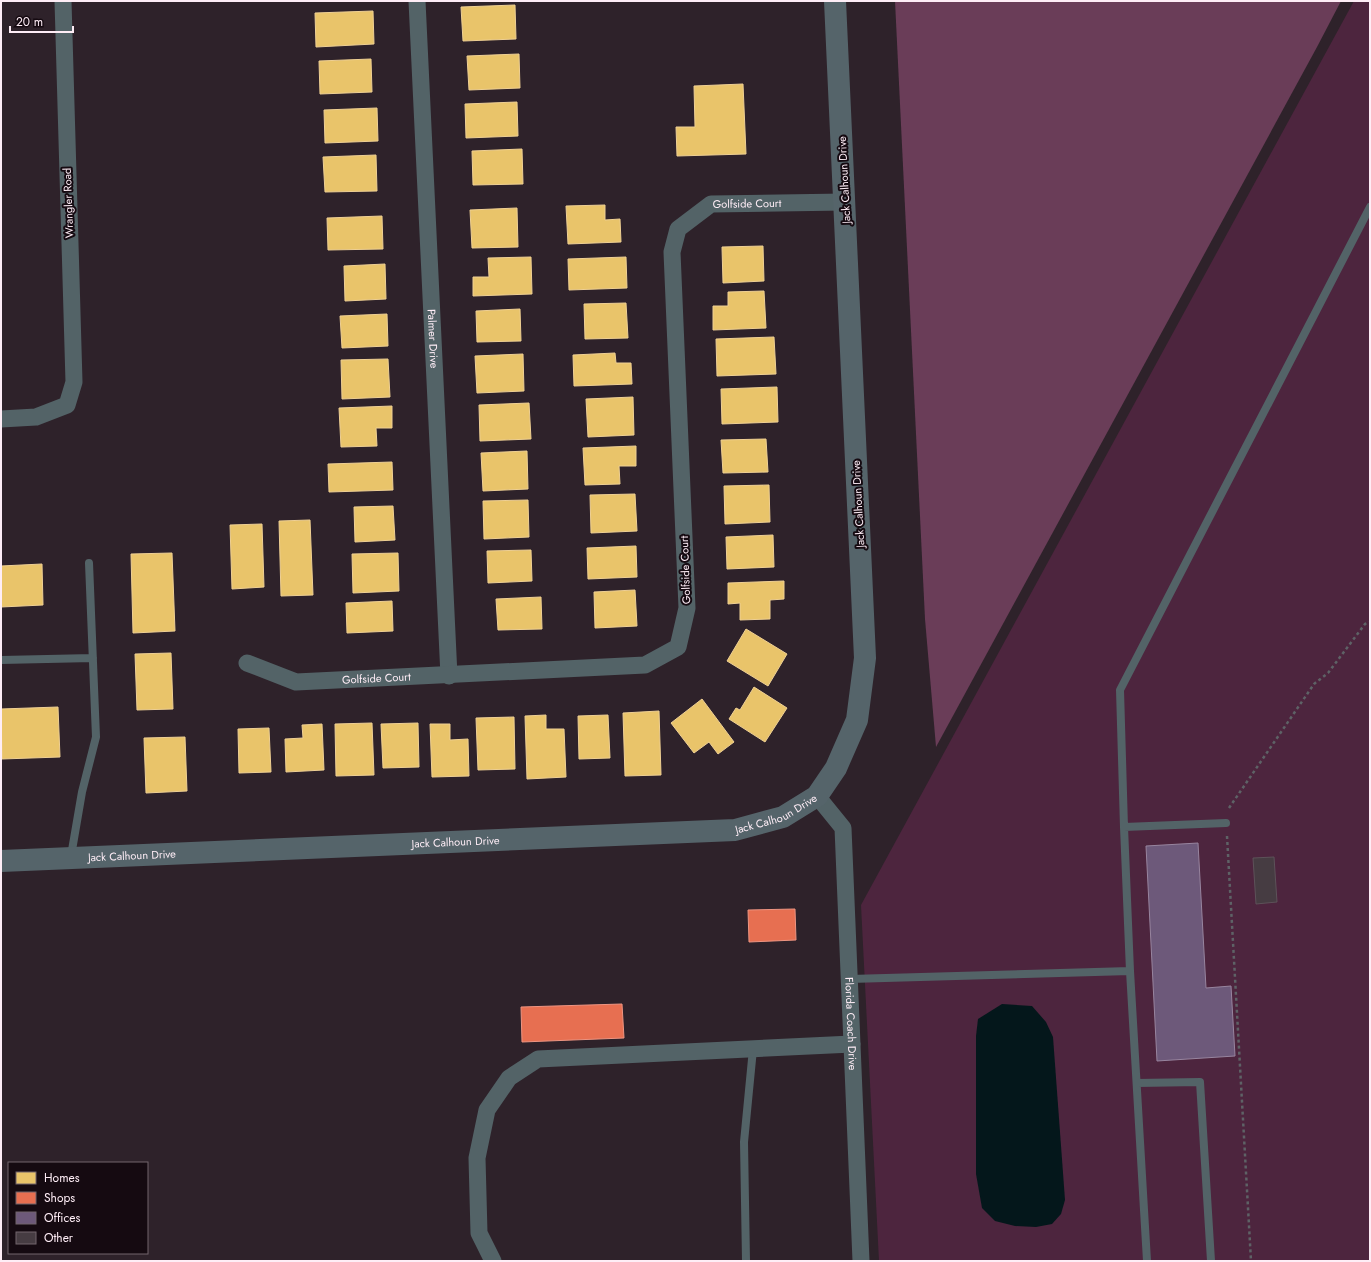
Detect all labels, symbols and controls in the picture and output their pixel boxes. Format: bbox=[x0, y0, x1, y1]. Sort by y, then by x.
scale bar bbox=[10, 8, 73, 34]
text: 20 m bbox=[16, 13, 43, 31]
street label: Jack Calhoun Drive bbox=[834, 135, 854, 226]
street label: Wrangler Road bbox=[59, 168, 77, 238]
street label: Golfside Court bbox=[713, 195, 782, 212]
street label: Palmer Drive bbox=[424, 309, 442, 369]
street label: Jack Calhoun Drive bbox=[848, 459, 868, 550]
street label: Golfside Court bbox=[676, 535, 694, 604]
street label: Golfside Court bbox=[342, 668, 411, 688]
street label: Jack Calhoun Drive bbox=[731, 790, 820, 838]
street label: Jack Calhoun Drive bbox=[409, 832, 500, 852]
street label: Jack Calhoun Drive bbox=[86, 846, 176, 865]
street label: Florida Coach Drive bbox=[841, 977, 861, 1071]
legend bbox=[8, 1162, 148, 1254]
text: Homes bbox=[44, 1169, 80, 1187]
text: Shops bbox=[44, 1189, 75, 1207]
text: Offices bbox=[44, 1209, 80, 1227]
text: Other bbox=[44, 1229, 74, 1247]

